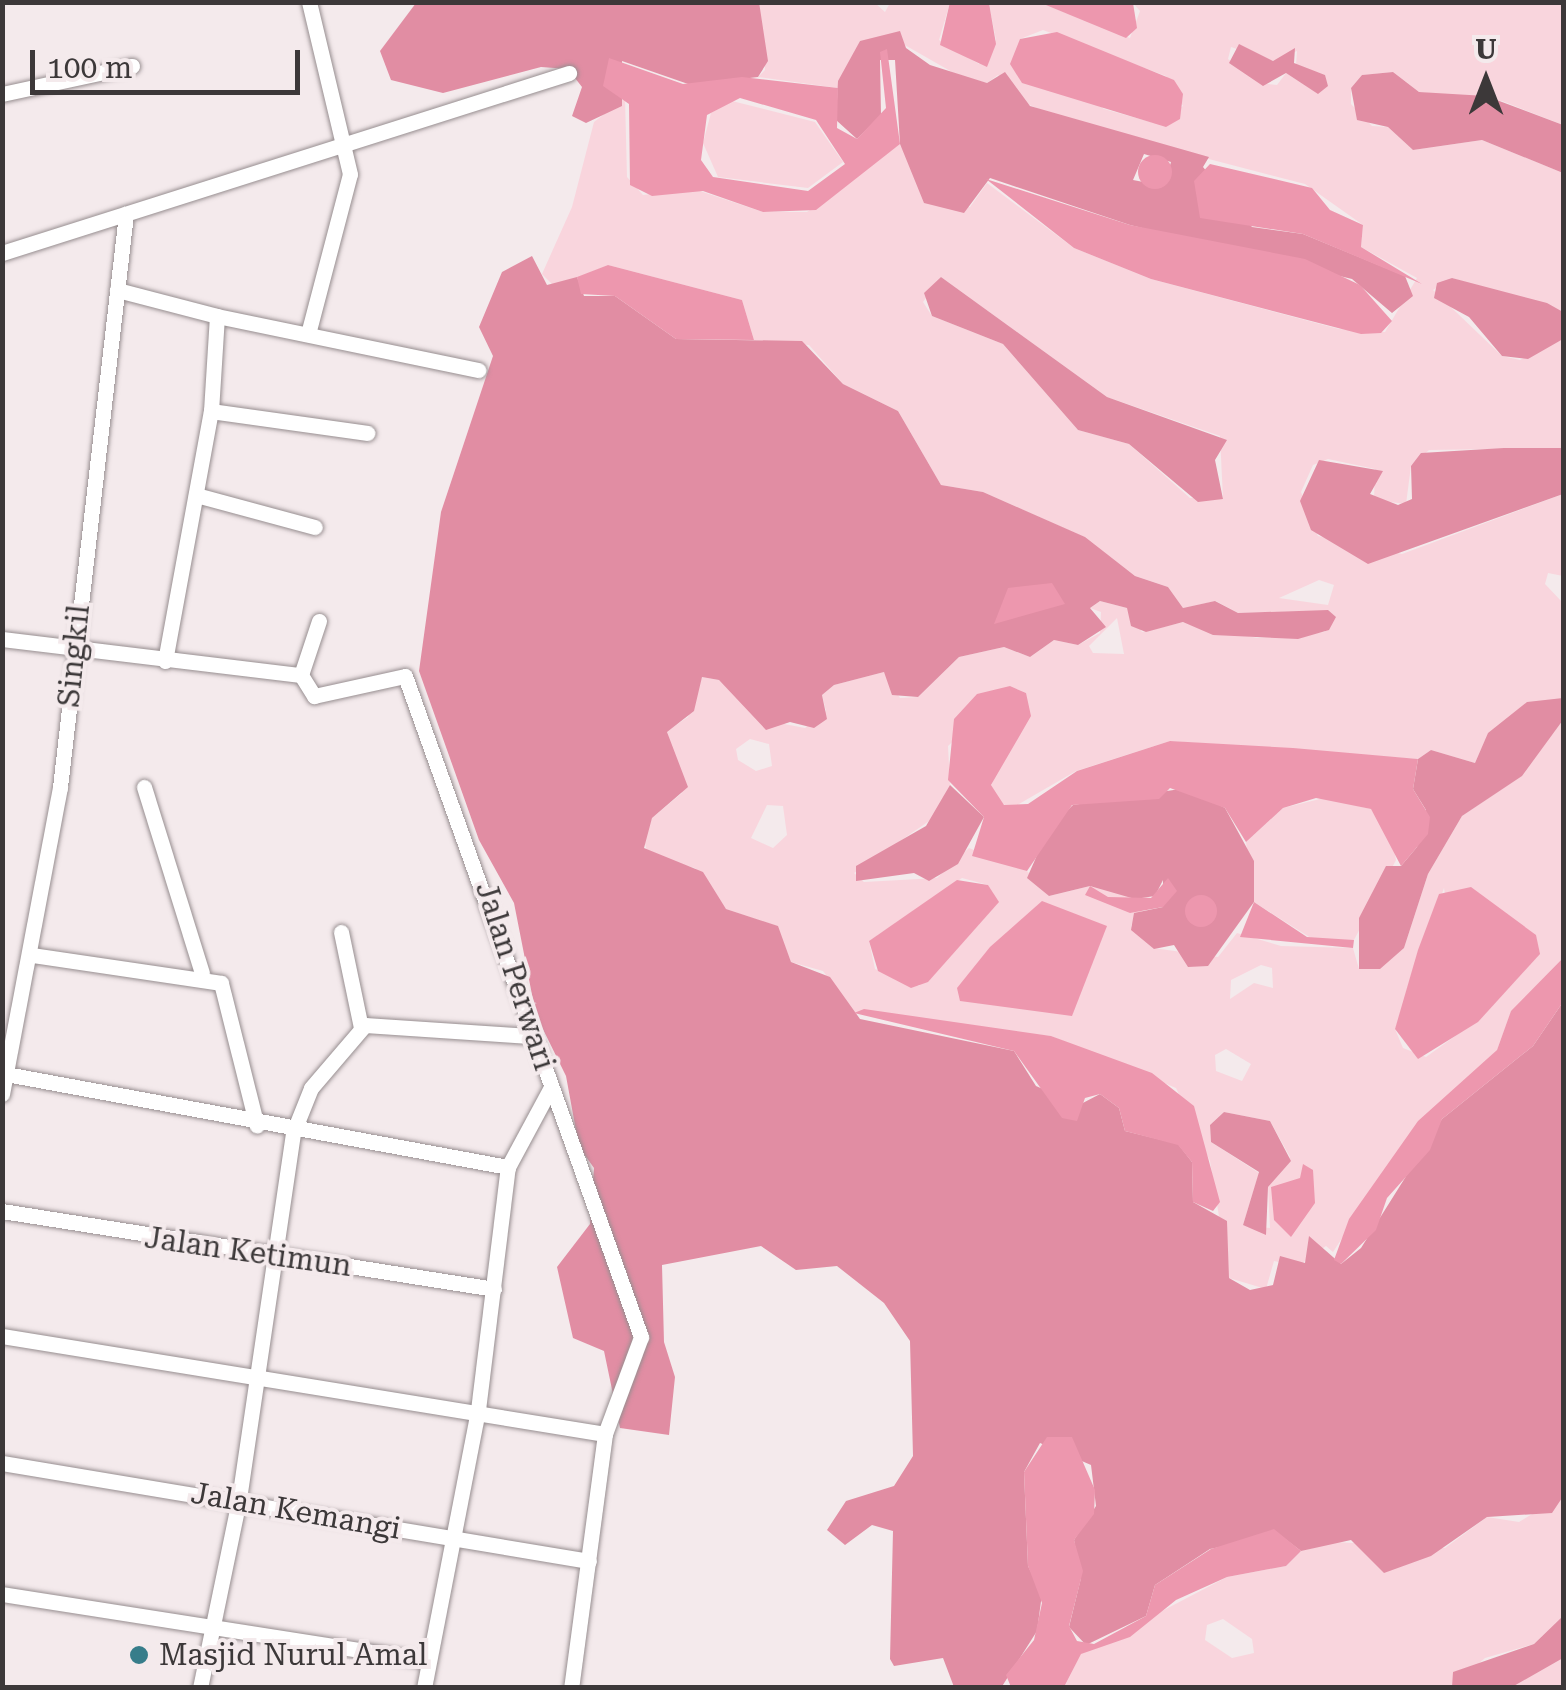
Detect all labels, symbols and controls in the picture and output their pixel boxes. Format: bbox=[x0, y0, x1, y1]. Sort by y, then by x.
scale bar bbox=[35, 30, 305, 92]
north arrow bbox=[1436, 30, 1536, 130]
text: U bbox=[1475, 33, 1497, 66]
text: 100 m bbox=[47, 50, 132, 85]
street label: Singkil bbox=[51, 603, 97, 709]
street label: Jalan Perwari bbox=[468, 877, 562, 1075]
street label: Jalan Ketimun bbox=[142, 1220, 354, 1284]
street label: Jalan Kemangi bbox=[188, 1475, 404, 1547]
place label: Masjid Nurul Amal bbox=[159, 1637, 427, 1673]
marker: Masjid Nurul Amal bbox=[128, 1644, 150, 1666]

